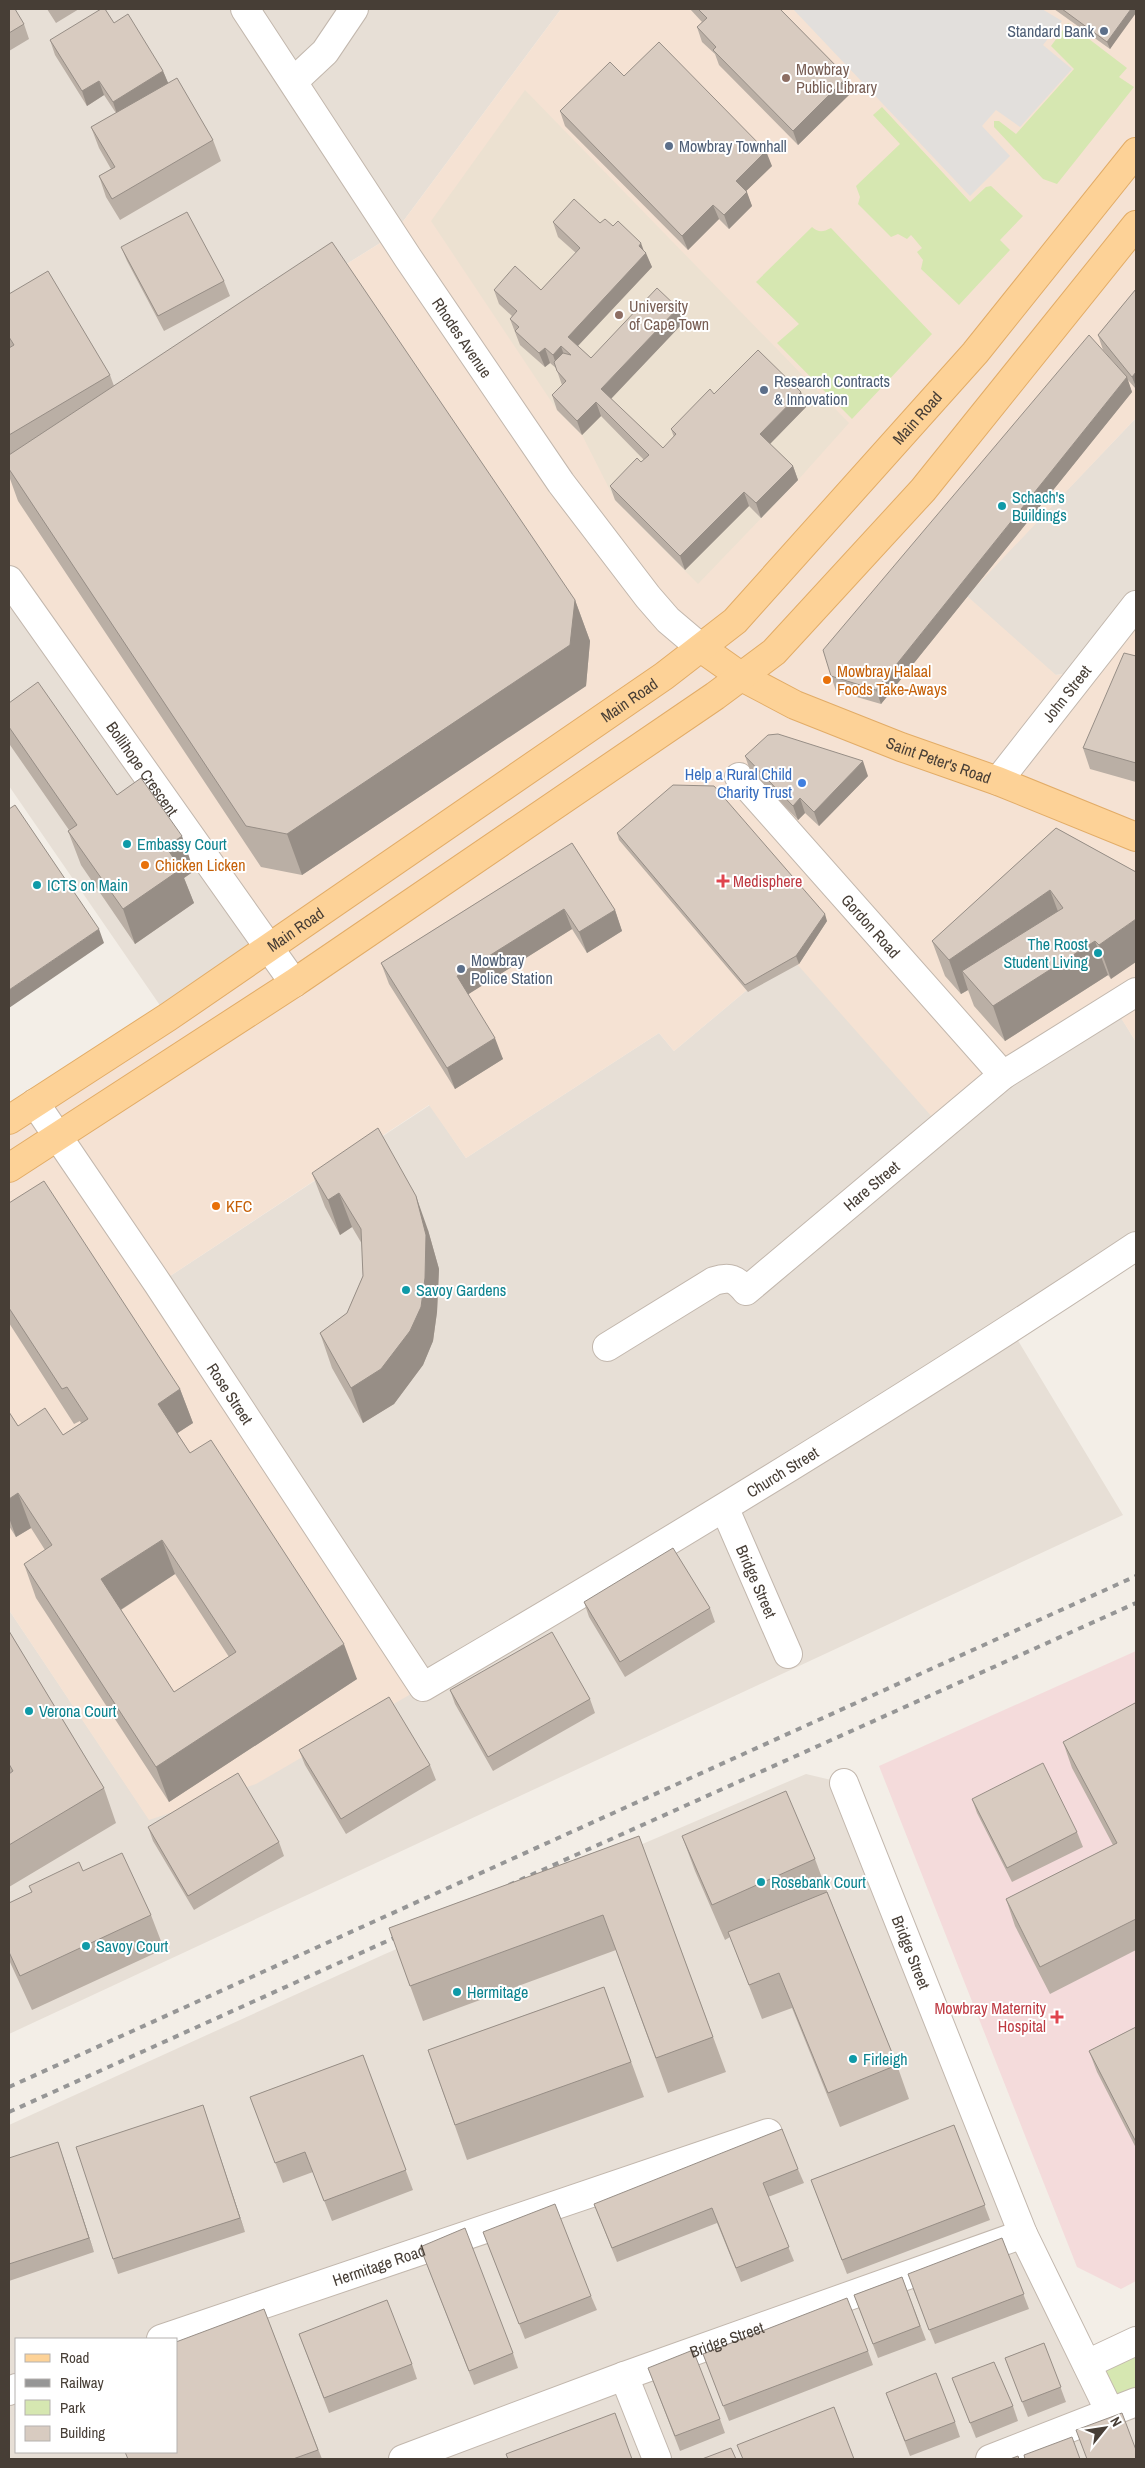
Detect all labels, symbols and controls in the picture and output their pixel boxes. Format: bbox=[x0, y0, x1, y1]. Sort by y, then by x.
place label: Standard Bank bbox=[1007, 20, 1094, 42]
marker: Standard Bank bbox=[1098, 25, 1110, 37]
place label: Mowbray Public Library bbox=[796, 58, 877, 98]
marker: Mowbray Public Library bbox=[780, 72, 792, 84]
place label: Mowbray Townhall bbox=[679, 135, 787, 157]
marker: Mowbray Townhall bbox=[663, 140, 675, 152]
street label: Rhodes Avenue bbox=[427, 293, 497, 382]
place label: University of Cape Town bbox=[629, 295, 709, 335]
marker: University of Cape Town bbox=[613, 309, 625, 321]
place label: Research Contracts & Innovation bbox=[774, 370, 890, 410]
marker: Research Contracts & Innovation bbox=[758, 384, 770, 396]
street label: Main Road bbox=[887, 386, 947, 449]
place label: Schach's Buildings bbox=[1012, 486, 1067, 526]
marker: Schach's Buildings bbox=[996, 500, 1008, 512]
place label: Mowbray Halaal Foods Take-Aways bbox=[837, 660, 947, 700]
street label: John Street bbox=[1037, 660, 1096, 727]
street label: Main Road bbox=[596, 673, 662, 727]
marker: Mowbray Halaal Foods Take-Aways bbox=[821, 674, 833, 686]
street label: Bollihope Crescent bbox=[101, 717, 184, 821]
street label: Saint Peter's Road bbox=[883, 731, 994, 789]
place label: Help a Rural Child Charity Trust bbox=[685, 763, 792, 803]
marker: Help a Rural Child Charity Trust bbox=[796, 777, 808, 789]
place label: Embassy Court bbox=[137, 833, 227, 855]
marker: Embassy Court bbox=[121, 838, 133, 850]
place label: Chicken Licken bbox=[155, 854, 245, 876]
marker: Chicken Licken bbox=[139, 859, 151, 871]
place label: Medisphere bbox=[733, 870, 802, 892]
place label: ICTS on Main bbox=[47, 874, 128, 896]
marker: Medisphere bbox=[717, 875, 729, 887]
marker: ICTS on Main bbox=[31, 879, 43, 891]
street label: Gordon Road bbox=[837, 889, 905, 963]
street label: Main Road bbox=[263, 902, 328, 957]
place label: The Roost Student Living bbox=[1003, 933, 1089, 973]
marker: The Roost Student Living bbox=[1092, 947, 1104, 959]
place label: Mowbray Police Station bbox=[471, 949, 553, 989]
marker: Mowbray Police Station bbox=[455, 963, 467, 975]
street label: Hare Street bbox=[838, 1155, 904, 1216]
place label: KFC bbox=[226, 1195, 252, 1217]
marker: KFC bbox=[210, 1200, 222, 1212]
place label: Savoy Gardens bbox=[416, 1279, 506, 1301]
marker: Savoy Gardens bbox=[400, 1284, 412, 1296]
street label: Rose Street bbox=[202, 1359, 258, 1429]
street label: Church Street bbox=[742, 1441, 823, 1502]
street label: Bridge Street bbox=[731, 1542, 782, 1622]
place label: Verona Court bbox=[39, 1700, 117, 1722]
marker: Verona Court bbox=[23, 1705, 35, 1717]
place label: Rosebank Court bbox=[771, 1871, 866, 1893]
marker: Rosebank Court bbox=[755, 1876, 767, 1888]
street label: Bridge Street bbox=[887, 1912, 936, 1993]
place label: Savoy Court bbox=[96, 1935, 169, 1957]
marker: Savoy Court bbox=[80, 1940, 92, 1952]
place label: Hermitage bbox=[467, 1981, 528, 2003]
marker: Hermitage bbox=[451, 1986, 463, 1998]
place label: Mowbray Maternity Hospital bbox=[934, 1997, 1046, 2037]
marker: Mowbray Maternity Hospital bbox=[1050, 2010, 1064, 2024]
place label: Firleigh bbox=[863, 2048, 907, 2070]
marker: Firleigh bbox=[847, 2053, 859, 2065]
street label: Hermitage Road bbox=[330, 2239, 428, 2291]
street label: Bridge Street bbox=[686, 2316, 767, 2363]
legend bbox=[15, 2338, 178, 2453]
text: Road bbox=[60, 2347, 89, 2368]
text: Railway bbox=[60, 2372, 105, 2393]
text: Park bbox=[60, 2397, 86, 2418]
north arrow bbox=[1080, 2403, 1130, 2453]
text: N bbox=[1106, 2413, 1126, 2430]
text: Building bbox=[60, 2422, 105, 2443]

